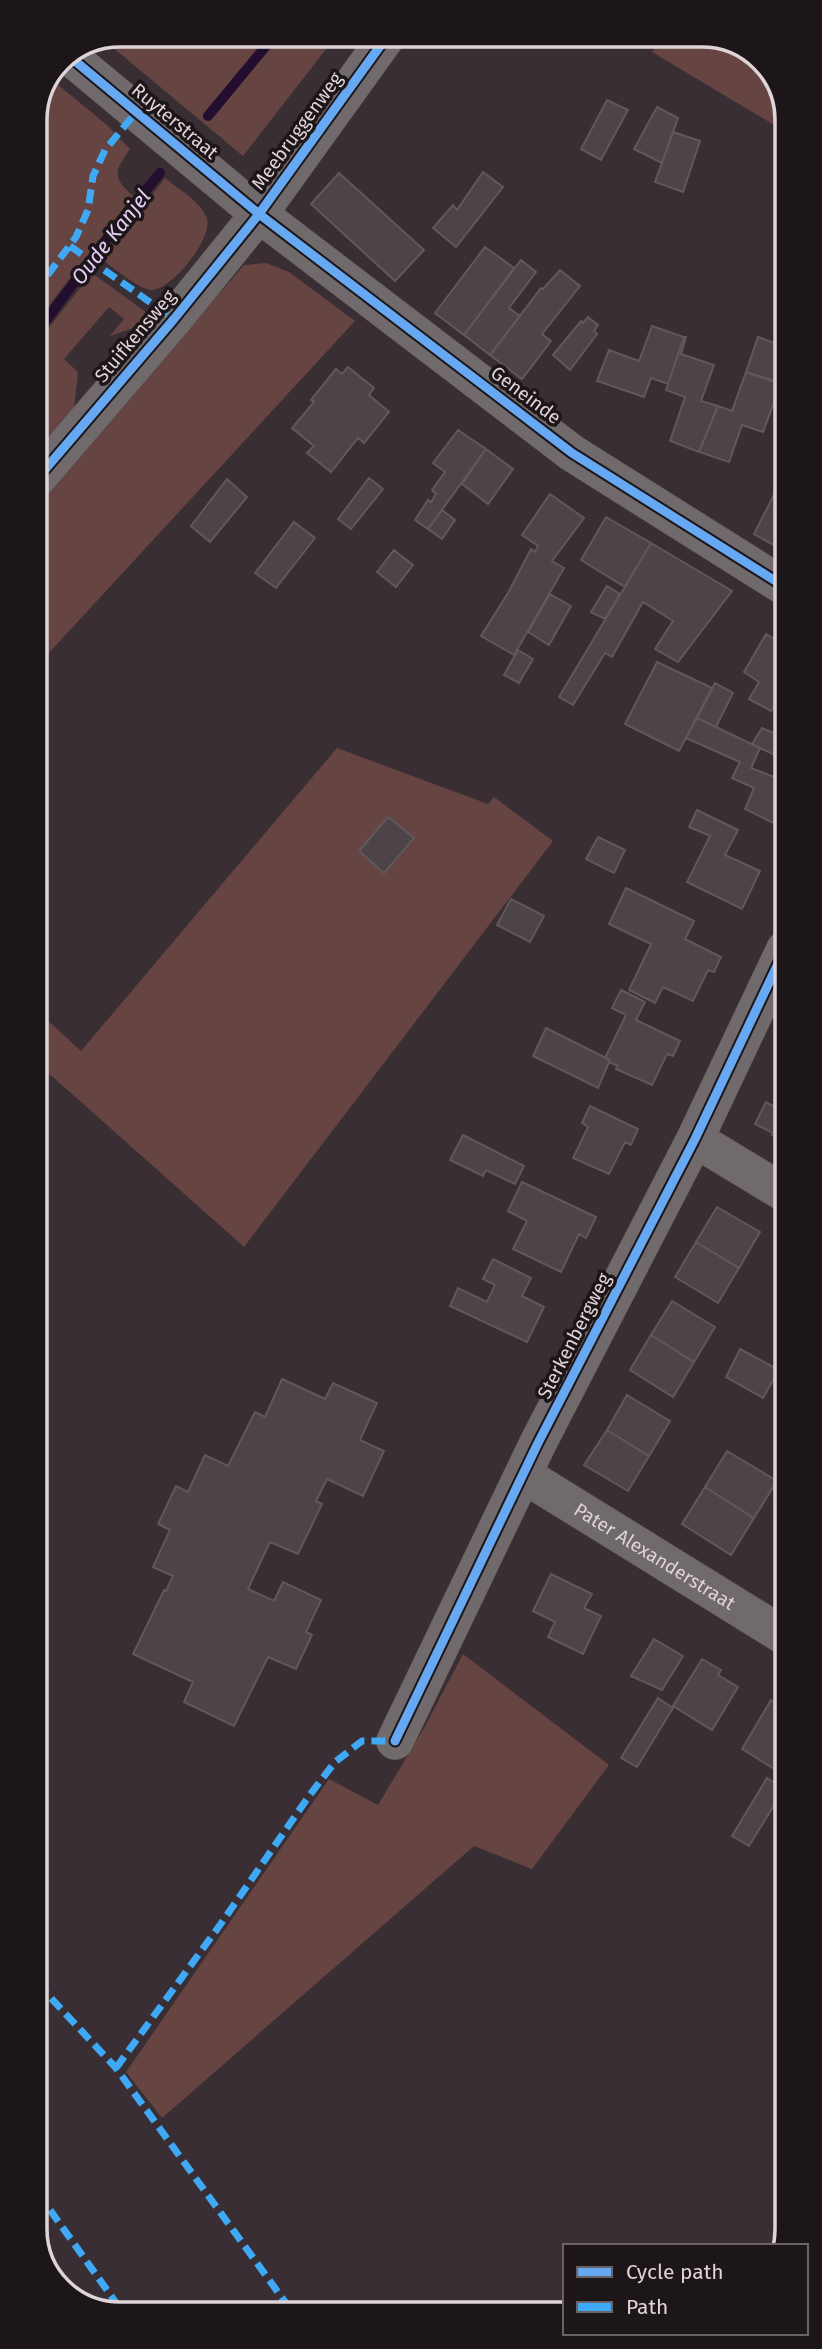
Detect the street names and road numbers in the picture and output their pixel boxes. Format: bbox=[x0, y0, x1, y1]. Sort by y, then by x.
street label: Meebruggenweg bbox=[247, 68, 348, 194]
street label: Ruyterstraat bbox=[127, 78, 223, 164]
street label: Stuifkensweg bbox=[90, 285, 180, 387]
street label: Geneinde bbox=[486, 361, 566, 429]
street label: Sterkenbergweg bbox=[532, 1269, 616, 1403]
street label: Pater Alexanderstraat bbox=[570, 1497, 740, 1615]

